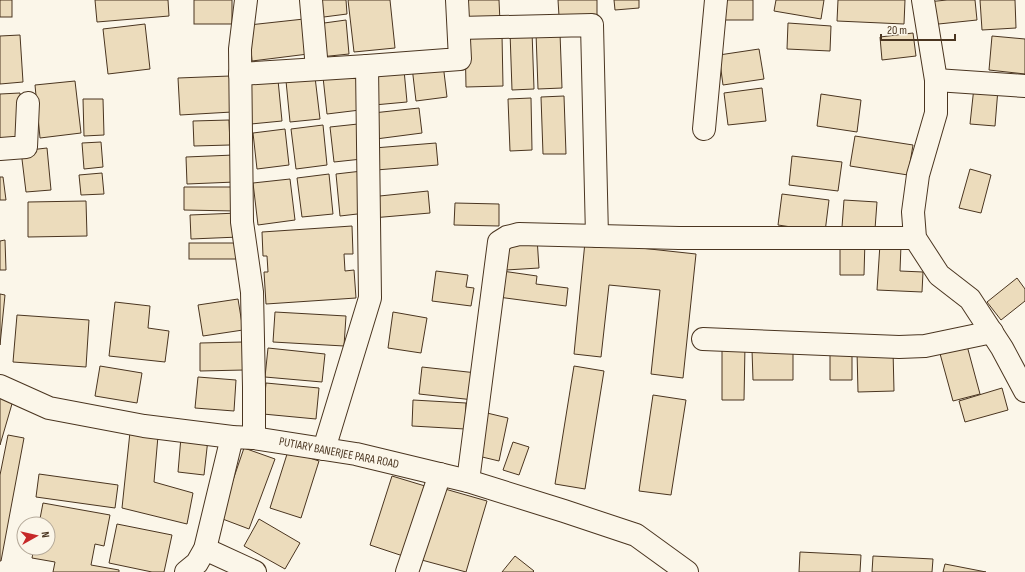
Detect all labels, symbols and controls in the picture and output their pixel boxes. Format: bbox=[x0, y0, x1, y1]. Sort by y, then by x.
scale bar bbox=[881, 16, 955, 42]
text: 20 m bbox=[887, 23, 907, 38]
street label: PUTIARY BANERJEE PARA ROAD bbox=[278, 434, 400, 472]
north arrow bbox=[16, 516, 56, 556]
text: N bbox=[39, 531, 52, 539]

